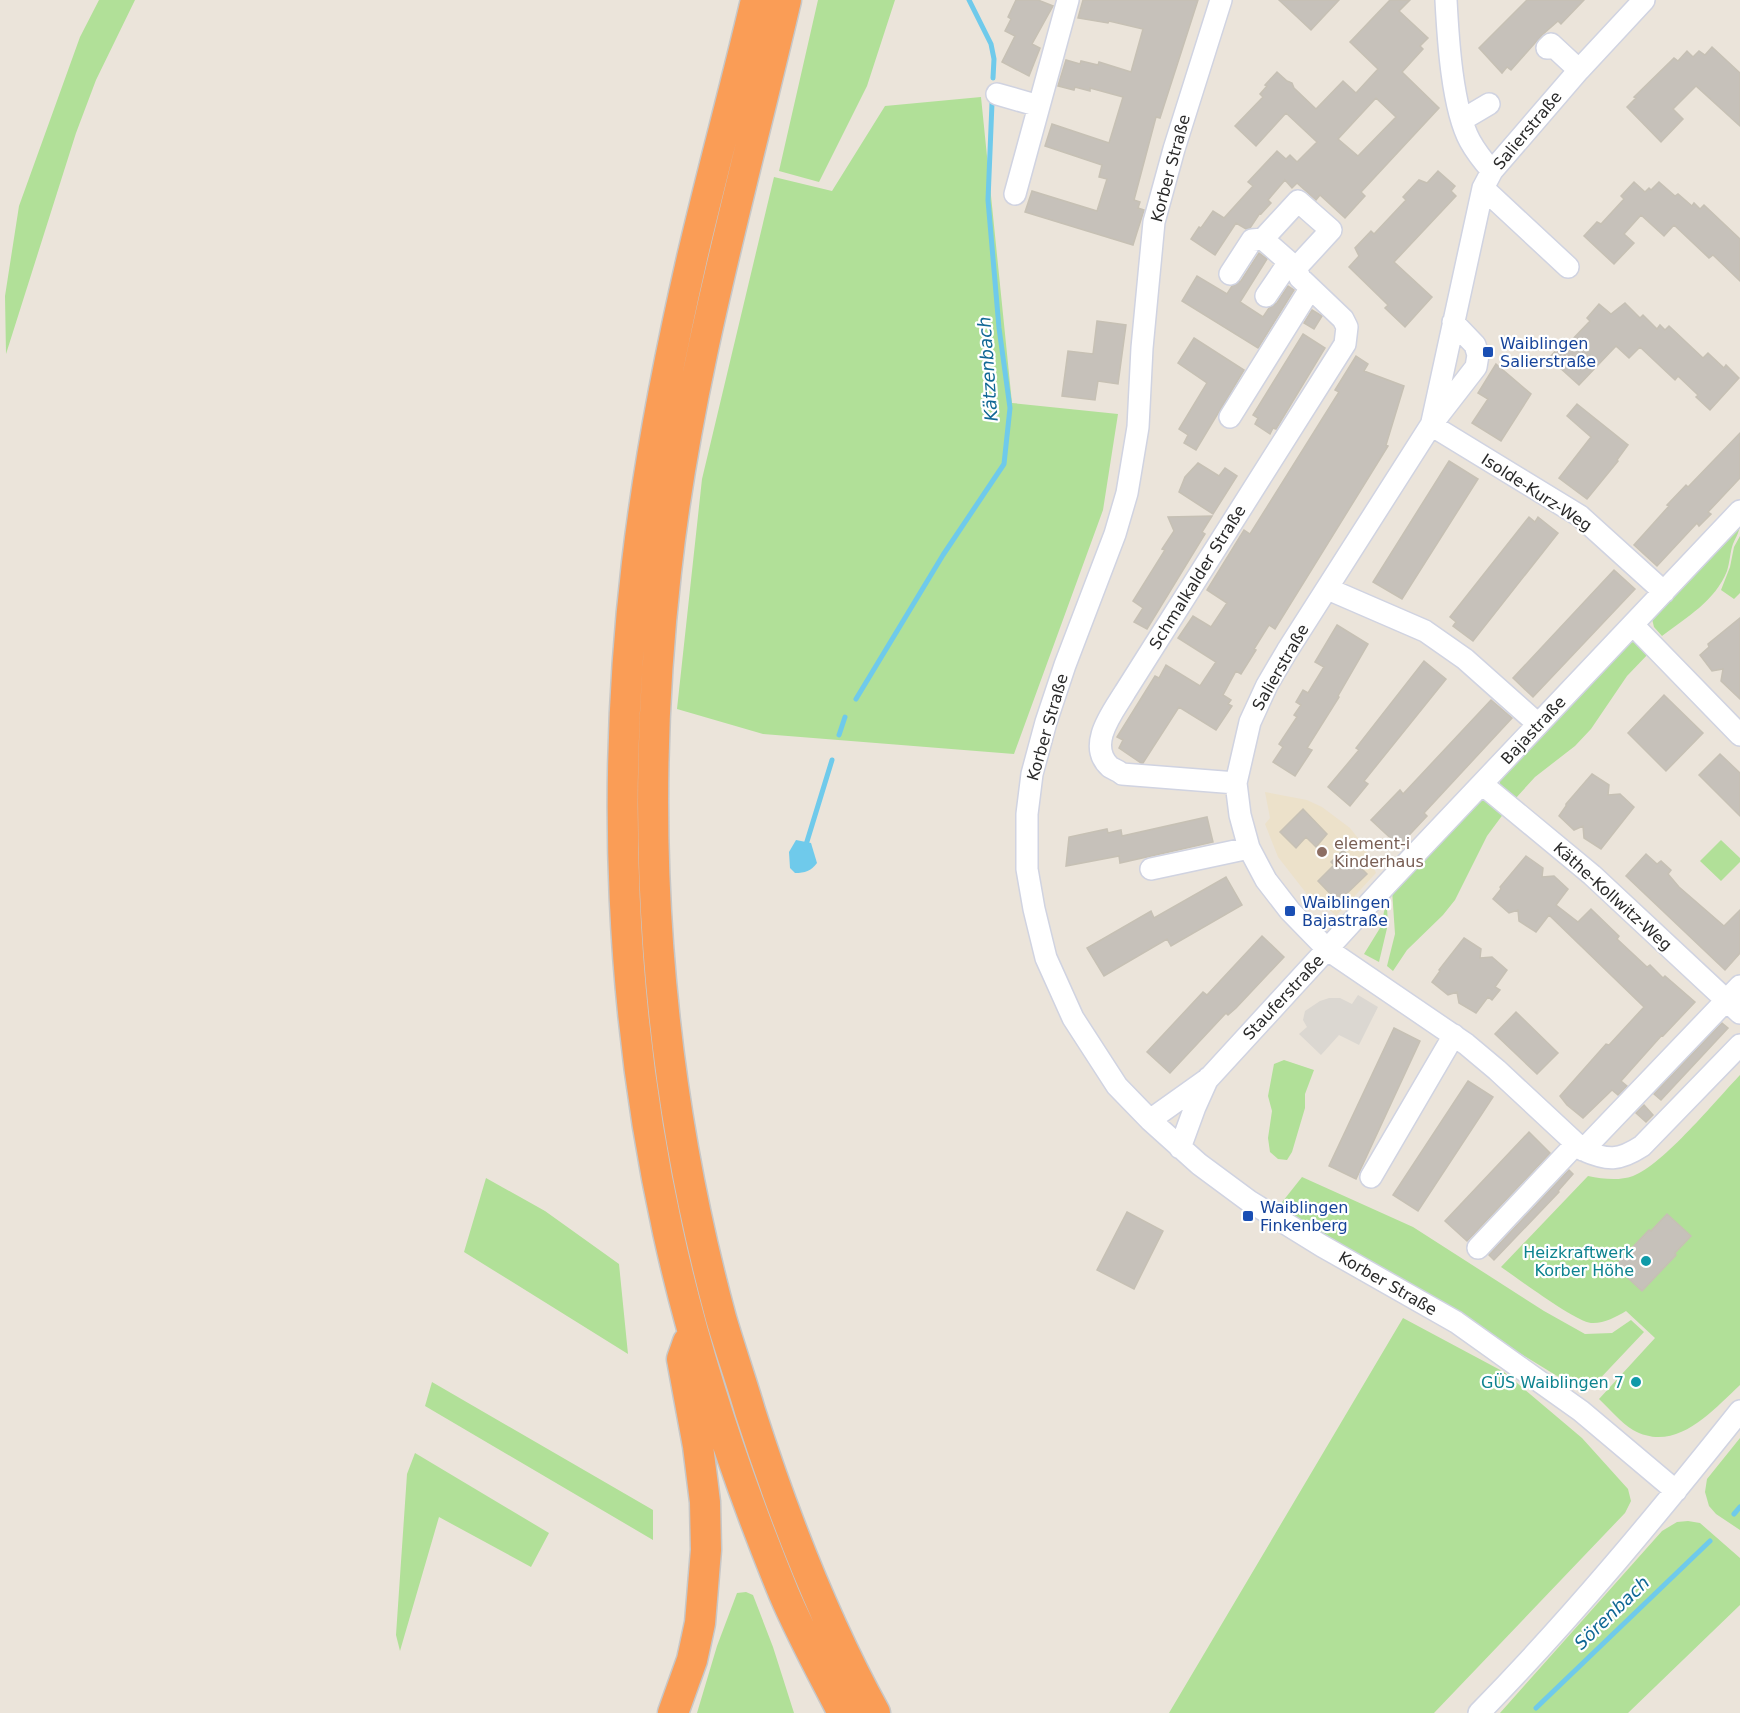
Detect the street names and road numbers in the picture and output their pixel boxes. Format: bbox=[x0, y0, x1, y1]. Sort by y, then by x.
street label: Salierstraße bbox=[1489, 87, 1566, 173]
street label: Korber Straße bbox=[1147, 112, 1194, 224]
street label: Isolde-Kurz-Weg bbox=[1478, 450, 1596, 535]
street label: Schmalkalder Straße bbox=[1145, 502, 1250, 653]
street label: Salierstraße bbox=[1248, 621, 1313, 714]
street label: Korber Straße bbox=[1023, 671, 1072, 783]
street label: Bajastraße bbox=[1497, 692, 1570, 768]
street label: Käthe-Kollwitz-Weg bbox=[1550, 838, 1676, 954]
street label: Stauferstraße bbox=[1239, 951, 1328, 1044]
street label: Korber Straße bbox=[1335, 1248, 1440, 1319]

